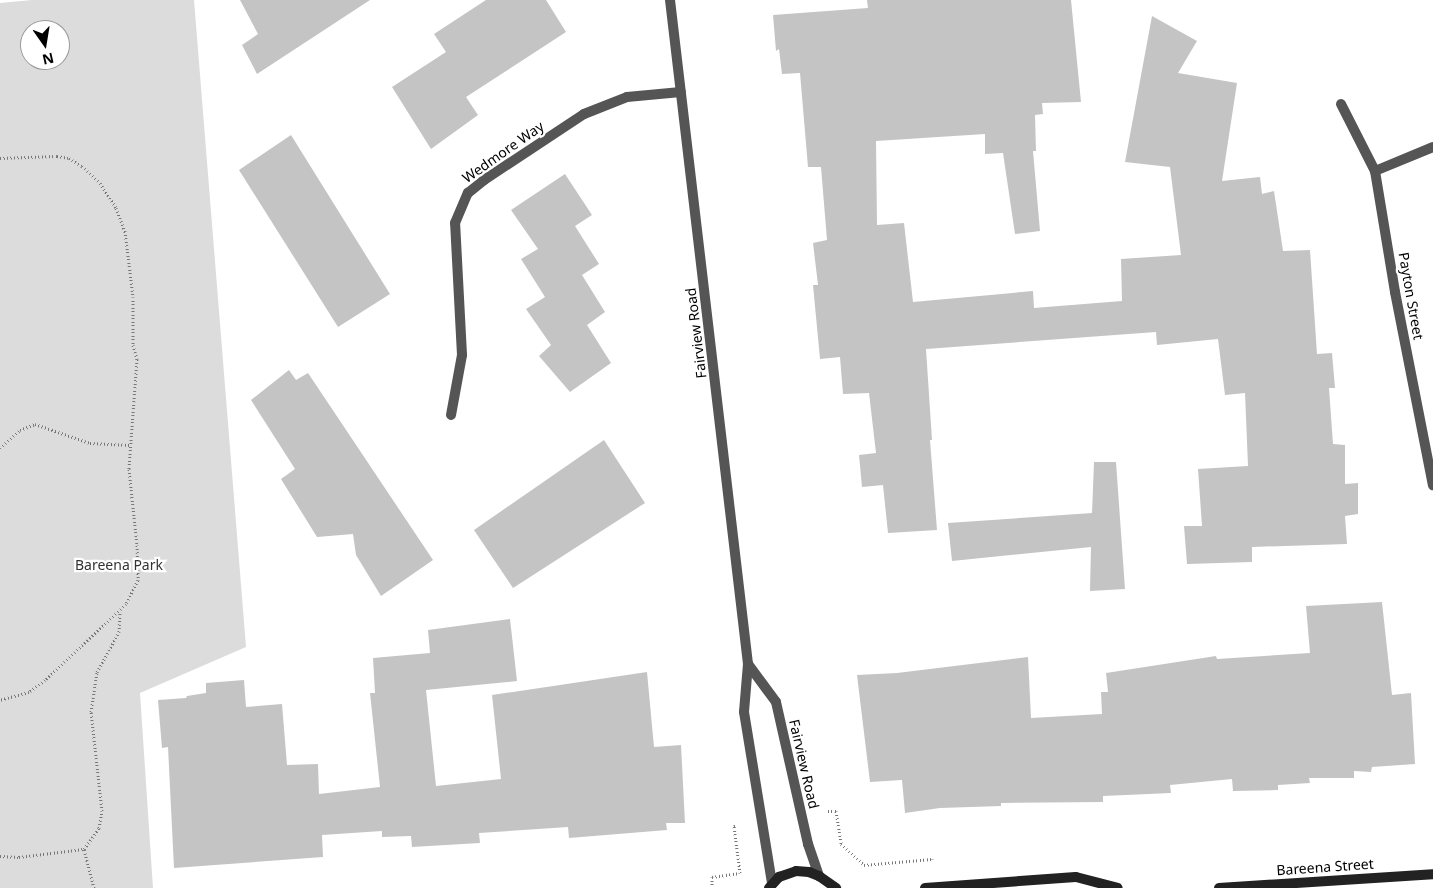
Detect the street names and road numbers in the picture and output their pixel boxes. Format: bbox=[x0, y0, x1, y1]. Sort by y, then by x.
street label: Wedmore Way bbox=[459, 118, 547, 186]
street label: Payton Street bbox=[1395, 251, 1427, 341]
street label: Fairview Road bbox=[682, 287, 710, 379]
street label: Fairview Road bbox=[786, 718, 822, 810]
street label: Bareena Street bbox=[1276, 855, 1374, 879]

